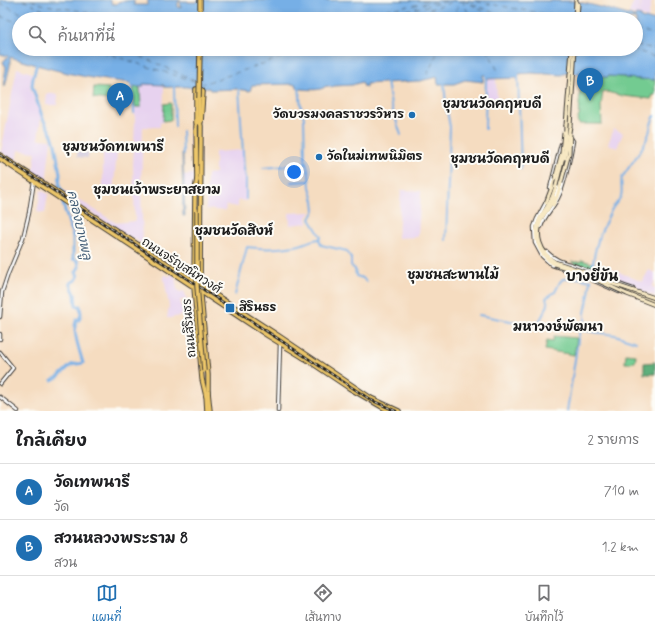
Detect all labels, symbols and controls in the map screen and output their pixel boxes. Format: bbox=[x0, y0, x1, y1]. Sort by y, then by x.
search box bbox=[12, 12, 643, 56]
icon: search bbox=[26, 23, 48, 45]
text: ค้นหาที่นี่ bbox=[58, 27, 115, 47]
pin: B bbox=[577, 68, 603, 101]
pin: A bbox=[107, 83, 133, 116]
district label: ชุมชนวัดคฤหบดี bbox=[442, 95, 542, 113]
place label: วัดบวรมงคลราชวรวิหาร bbox=[273, 107, 404, 123]
marker: วัดบวรมงคลราชวรวิหาร bbox=[407, 110, 417, 120]
district label: ชุมชนวัดทเพนารี bbox=[62, 138, 164, 156]
place label: วัดใหม่เทพนิมิตร bbox=[327, 148, 423, 165]
district label: ชุมชนวัดคฤหบดี bbox=[450, 150, 550, 168]
marker: วัดใหม่เทพนิมิตร bbox=[314, 152, 324, 162]
your location bbox=[284, 162, 304, 182]
district label: ชุมชนเจ้าพระยาสยาม bbox=[93, 181, 221, 199]
water label: คลองบางพลู bbox=[62, 189, 96, 263]
district label: ชุมชนวัดสิงห์ bbox=[195, 222, 273, 240]
street label: ถนนจรัญสนิทวงศ์ bbox=[138, 233, 225, 298]
district label: บางยี่ขัน bbox=[566, 262, 618, 286]
district label: ชุมชนสะพานไม้ bbox=[407, 266, 500, 284]
street label: ถนนสิรินธร bbox=[179, 298, 201, 358]
place label: สิรินธร bbox=[239, 300, 276, 316]
marker: สิรินธร bbox=[224, 302, 236, 314]
district label: มหาวงษ์พัฒนา bbox=[513, 318, 603, 336]
text: ใกล้เคียง bbox=[16, 430, 87, 452]
text: 2 รายการ bbox=[587, 432, 639, 449]
text: วัดเทพนารี bbox=[54, 473, 130, 493]
text: A bbox=[25, 483, 33, 500]
text: 710 m bbox=[604, 483, 639, 500]
text: วัด bbox=[54, 499, 69, 516]
text: สวนหลวงพระราม 8 bbox=[54, 529, 188, 549]
text: B bbox=[25, 539, 33, 556]
text: 1.2 km bbox=[602, 539, 639, 556]
text: สวน bbox=[54, 555, 77, 572]
tab: แผนที่ bbox=[92, 582, 121, 625]
tab: เส้นทาง bbox=[305, 582, 341, 625]
tab: บันทึกไว้ bbox=[525, 582, 563, 625]

